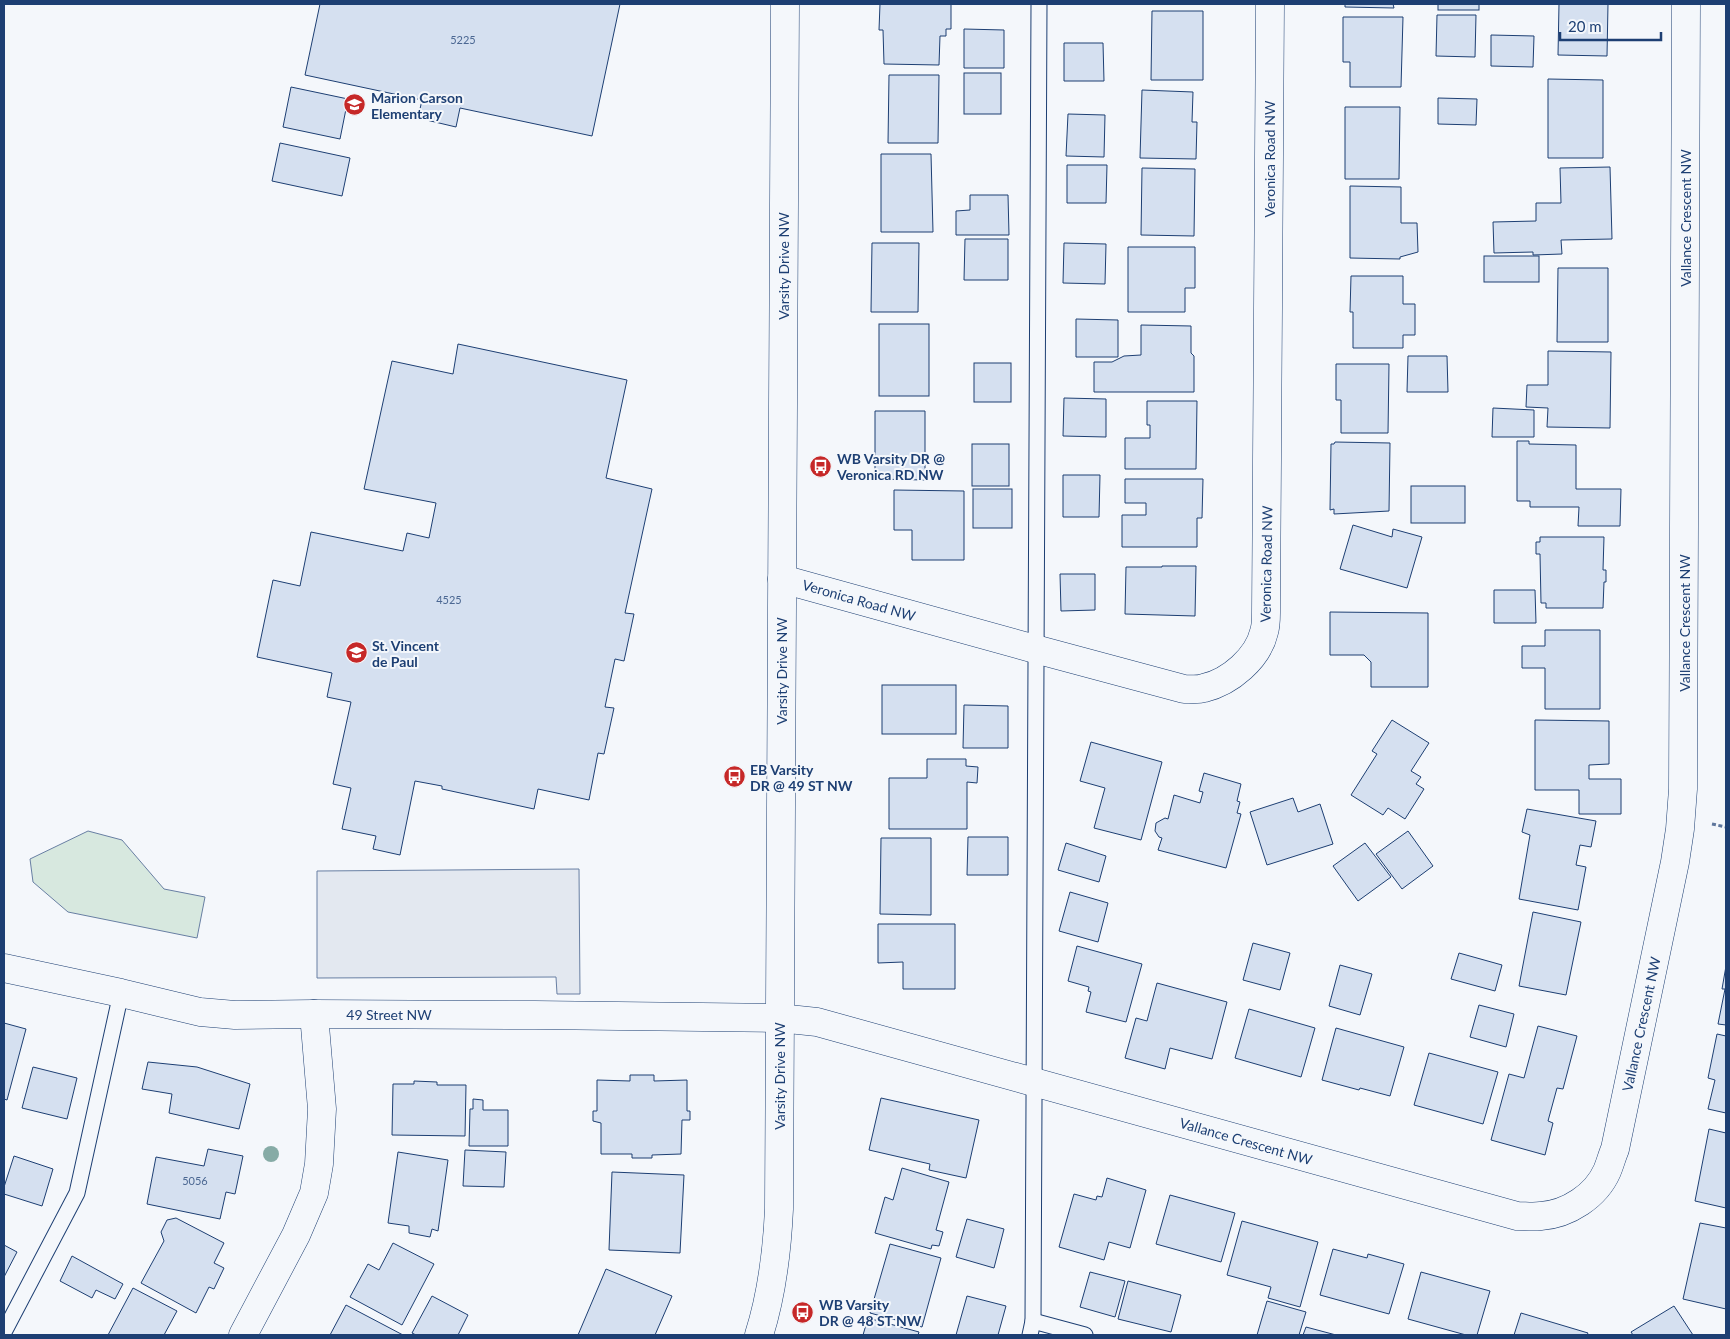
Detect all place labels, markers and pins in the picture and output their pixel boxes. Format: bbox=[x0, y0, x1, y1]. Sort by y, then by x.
place label: Marion Carson Elementary bbox=[371, 89, 463, 122]
school or university icon: Marion Carson Elementary bbox=[343, 93, 367, 117]
place label: WB Varsity DR @ Veronica RD NW bbox=[836, 450, 945, 483]
bus stop icon: WB Varsity DR @ Veronica RD NW bbox=[809, 454, 833, 478]
place label: St. Vincent de Paul bbox=[372, 637, 440, 670]
school or university icon: St. Vincent de Paul bbox=[344, 641, 368, 665]
place label: EB Varsity DR @ 49 ST NW bbox=[750, 761, 853, 794]
bus stop icon: EB Varsity DR @ 49 ST NW bbox=[722, 765, 746, 789]
place label: WB Varsity DR @ 48 ST NW bbox=[819, 1296, 922, 1329]
bus stop icon: WB Varsity DR @ 48 ST NW bbox=[791, 1300, 815, 1324]

